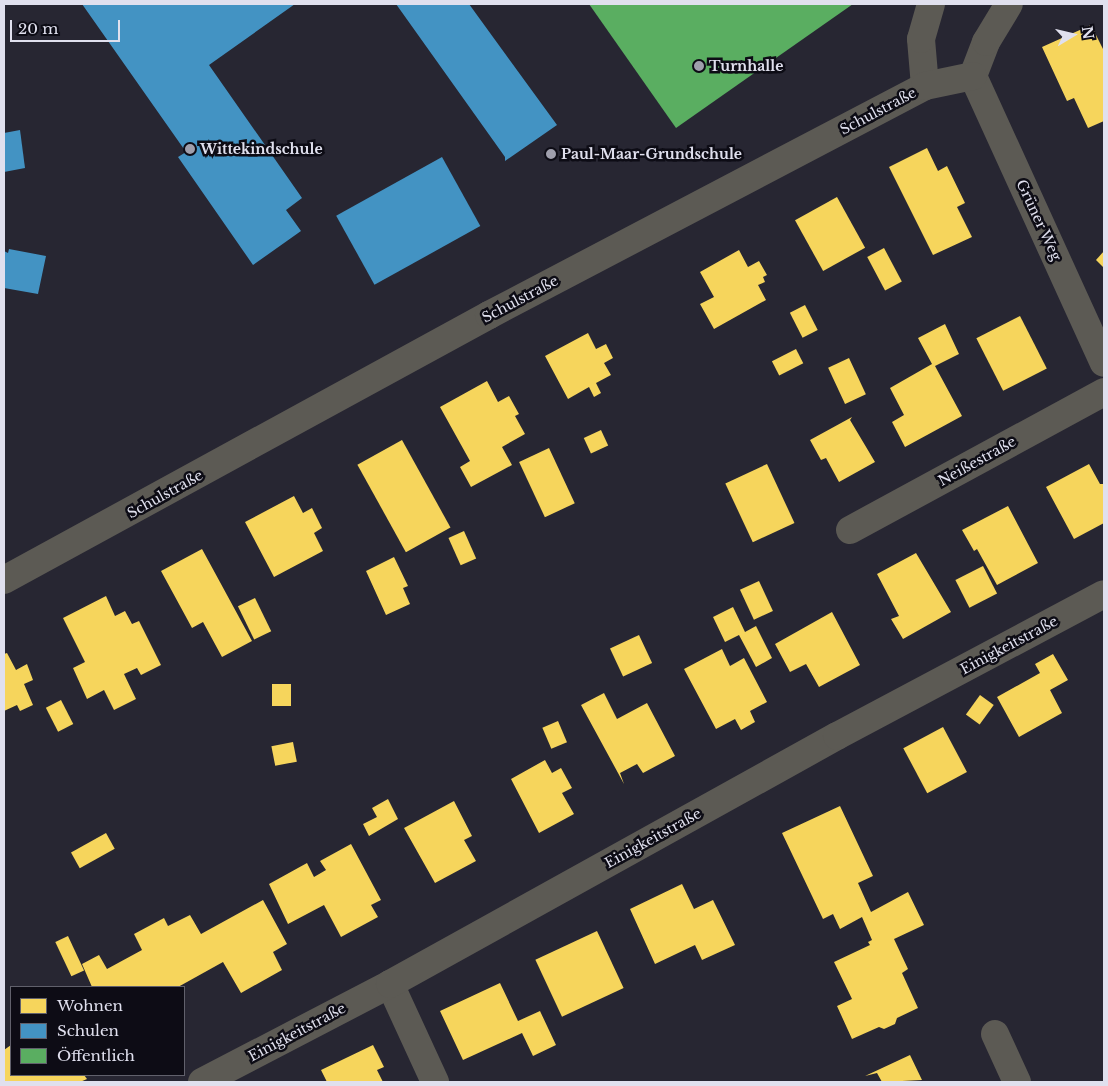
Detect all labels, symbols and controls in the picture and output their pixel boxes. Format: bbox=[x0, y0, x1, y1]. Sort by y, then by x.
scale bar bbox=[12, 10, 122, 42]
north arrow bbox=[1048, 10, 1098, 60]
text: 20 m bbox=[18, 19, 58, 38]
text: N bbox=[1078, 25, 1098, 41]
place label: Turnhalle bbox=[709, 58, 783, 74]
marker: Turnhalle bbox=[693, 60, 705, 72]
street label: Schulstraße bbox=[837, 84, 919, 138]
place label: Wittekindschule bbox=[200, 141, 323, 157]
marker: Wittekindschule bbox=[184, 143, 196, 155]
place label: Paul-Maar-Grundschule bbox=[561, 146, 742, 162]
marker: Paul-Maar-Grundschule bbox=[545, 148, 557, 160]
street label: Grüner Weg bbox=[1013, 176, 1065, 264]
street label: Schulstraße bbox=[479, 272, 561, 326]
street label: Neißestraße bbox=[935, 433, 1019, 489]
street label: Schulstraße bbox=[124, 466, 206, 522]
street label: Einigkeitstraße bbox=[958, 612, 1060, 678]
street label: Einigkeitstraße bbox=[602, 805, 704, 871]
legend bbox=[10, 986, 185, 1076]
text: Wohnen bbox=[57, 996, 123, 1015]
street label: Einigkeitstraße bbox=[246, 999, 348, 1065]
text: Schulen bbox=[57, 1021, 119, 1040]
text: Öffentlich bbox=[57, 1046, 135, 1065]

